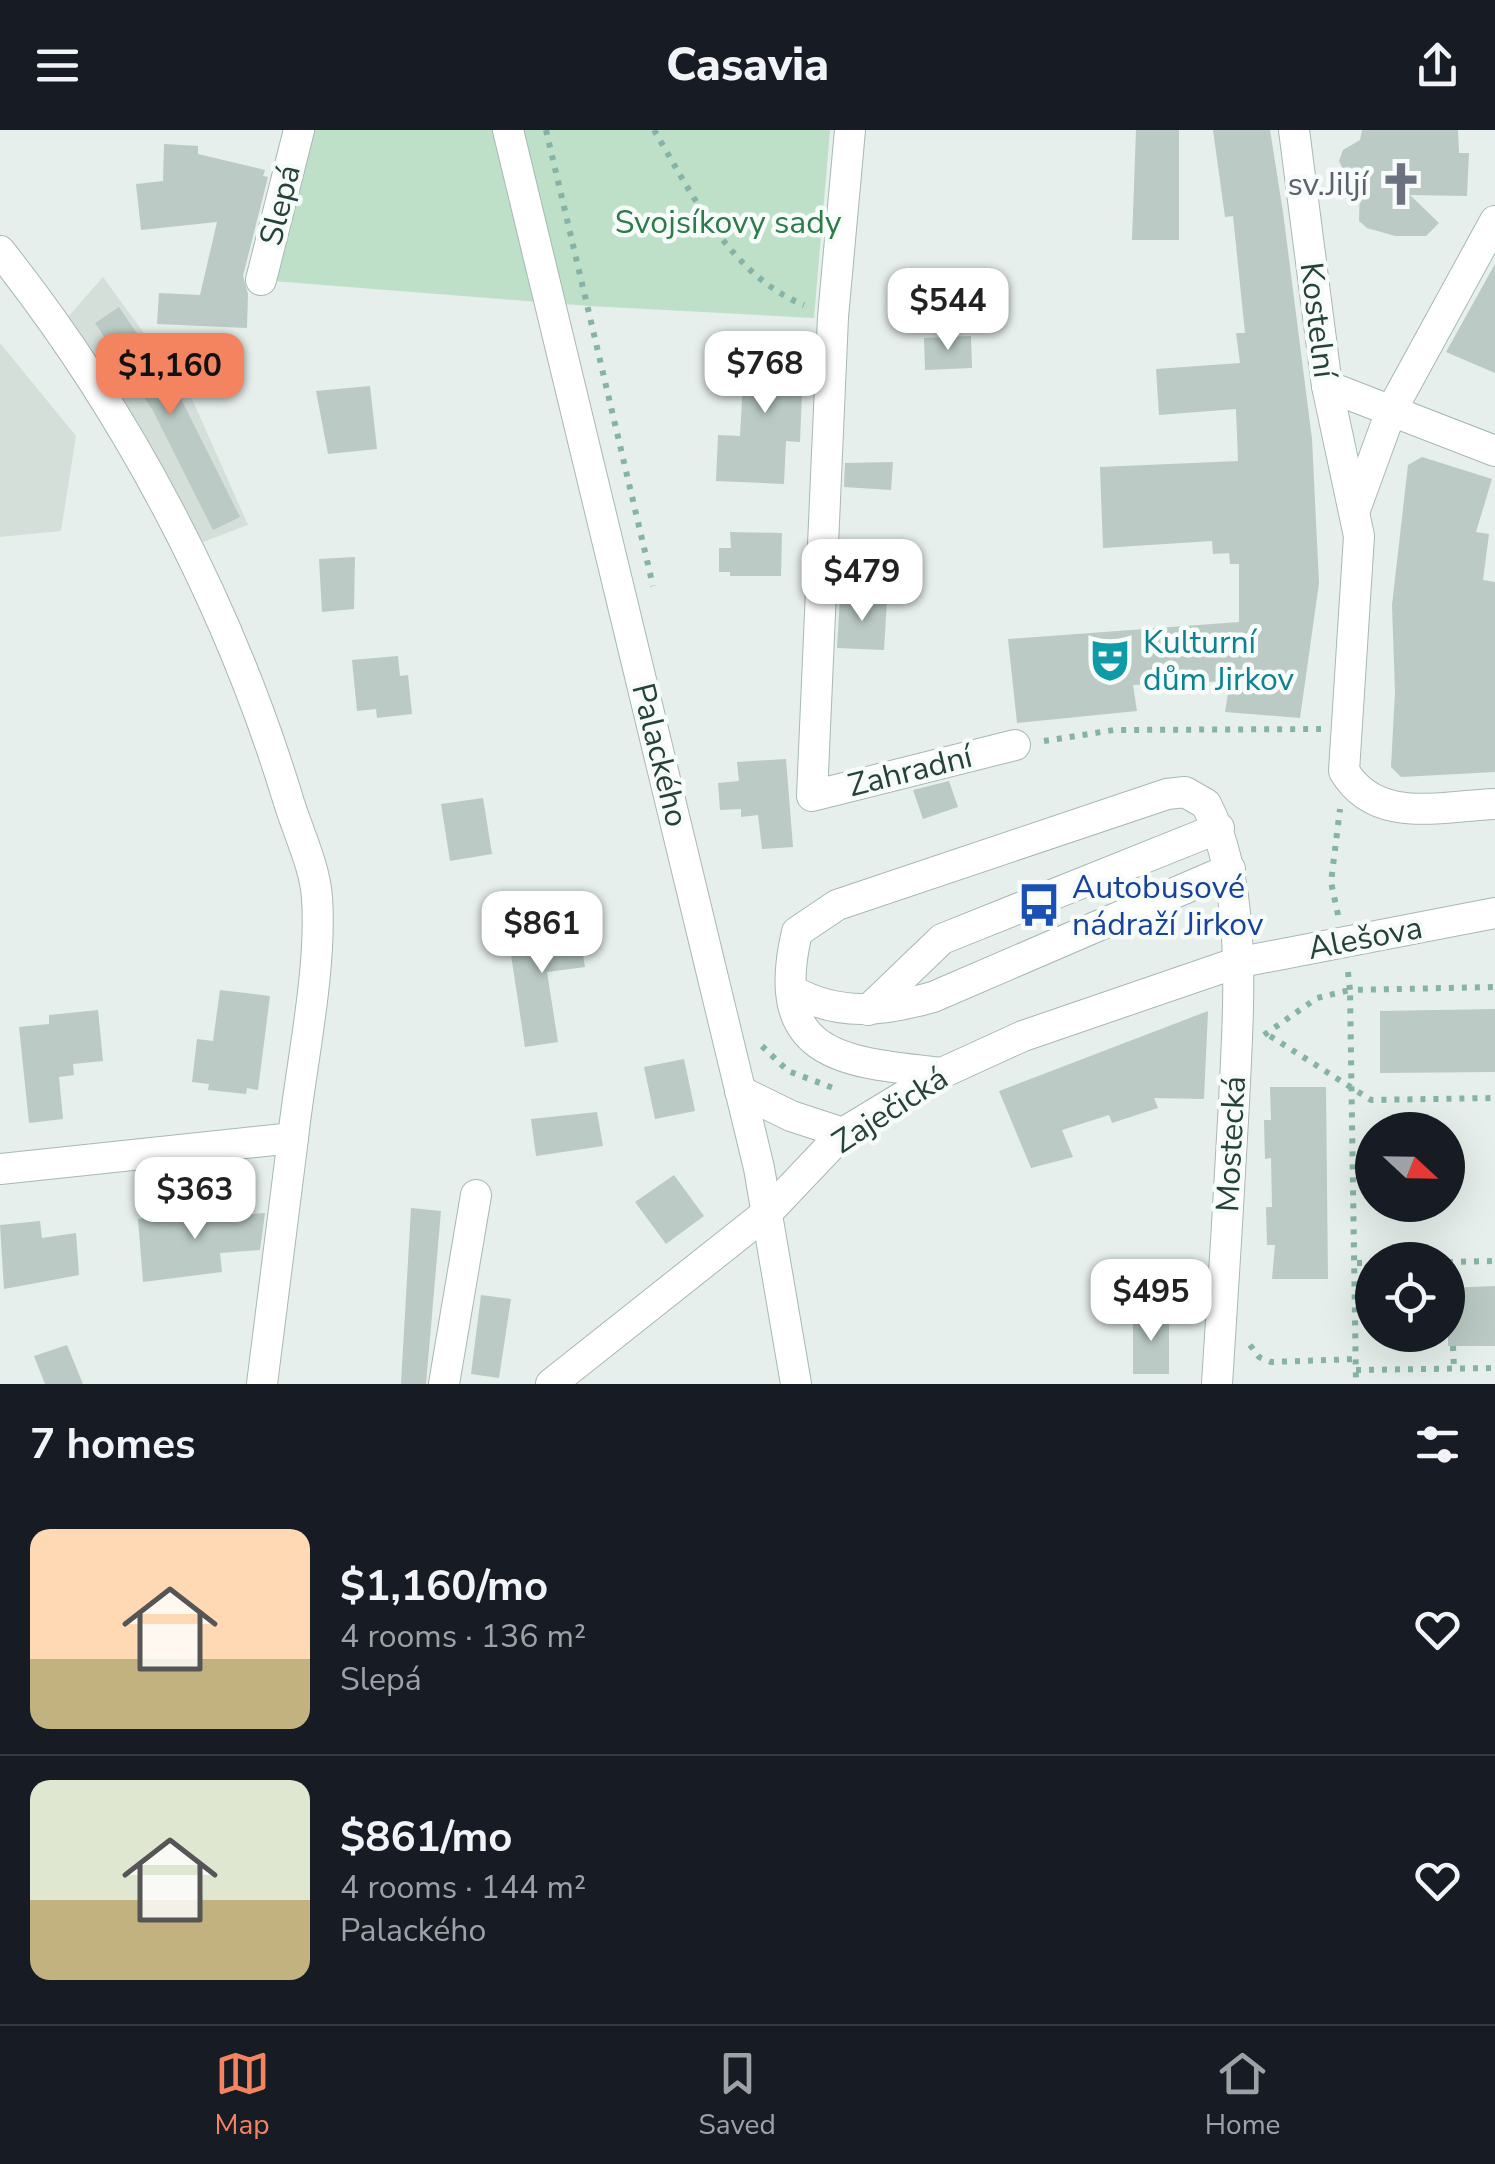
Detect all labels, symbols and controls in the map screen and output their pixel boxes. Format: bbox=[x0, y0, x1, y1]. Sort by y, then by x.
text: Casavia bbox=[666, 35, 829, 96]
icon: menu bbox=[30, 38, 85, 93]
icon: share bbox=[1410, 38, 1465, 93]
street label: Slepá bbox=[249, 160, 311, 250]
church icon: sv.Jiljí bbox=[1377, 160, 1425, 208]
place label: sv.Jiljí bbox=[1287, 163, 1370, 206]
park label: Svojsíkovy sady bbox=[615, 201, 842, 244]
street label: Kostelní bbox=[1290, 260, 1347, 382]
pin: $544 bbox=[889, 268, 1007, 353]
text: $544 bbox=[910, 279, 986, 322]
pin: $768 bbox=[706, 331, 824, 416]
pin: $1,160 bbox=[89, 333, 251, 418]
text: $768 bbox=[727, 342, 803, 385]
text: $1,160 bbox=[118, 344, 222, 387]
pin: $479 bbox=[803, 539, 921, 624]
text: $479 bbox=[824, 550, 900, 593]
place label: Kulturní dům Jirkov bbox=[1143, 621, 1295, 701]
theatre icon: Kulturní dům Jirkov bbox=[1086, 636, 1134, 684]
street label: Palackého bbox=[621, 679, 699, 831]
street label: Zahradní bbox=[844, 734, 978, 807]
place label: Autobusové nádraží Jirkov bbox=[1072, 866, 1264, 946]
bus stop icon: Autobusové nádraží Jirkov bbox=[1015, 881, 1063, 929]
pin: $861 bbox=[483, 891, 601, 976]
text: $861 bbox=[504, 902, 580, 945]
street label: Alešova bbox=[1304, 906, 1426, 970]
street label: Zaječická bbox=[824, 1057, 956, 1163]
street label: Mostecká bbox=[1206, 1075, 1256, 1213]
north arrow bbox=[1355, 1112, 1465, 1222]
map controls bbox=[1355, 1112, 1465, 1352]
pin: $363 bbox=[136, 1157, 254, 1242]
text: $363 bbox=[157, 1168, 233, 1211]
button: locate bbox=[1355, 1242, 1465, 1352]
pin: $495 bbox=[1092, 1259, 1210, 1344]
text: $495 bbox=[1113, 1270, 1189, 1313]
text: 7 homes bbox=[30, 1416, 195, 1473]
icon: filters bbox=[1410, 1417, 1465, 1472]
text: $1,160/mo bbox=[340, 1558, 548, 1615]
icon: home bbox=[110, 1569, 230, 1689]
icon: heart bbox=[1410, 1602, 1465, 1657]
text: 4 rooms · 136 m² bbox=[340, 1615, 586, 1658]
text: Slepá bbox=[340, 1658, 422, 1701]
text: $861/mo bbox=[340, 1809, 512, 1866]
icon: home bbox=[110, 1820, 230, 1940]
icon: heart bbox=[1410, 1853, 1465, 1908]
text: 4 rooms · 144 m² bbox=[340, 1866, 586, 1909]
text: Palackého bbox=[340, 1909, 486, 1952]
tab: Map bbox=[214, 2046, 270, 2144]
tab: Saved bbox=[698, 2046, 776, 2144]
tab: Home bbox=[1205, 2046, 1281, 2144]

